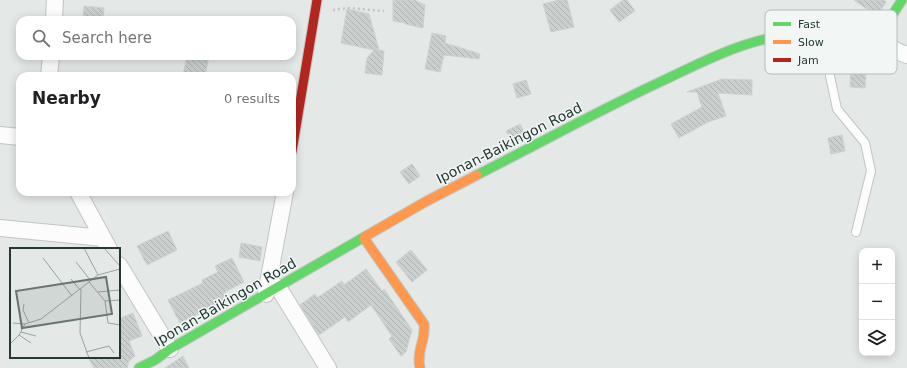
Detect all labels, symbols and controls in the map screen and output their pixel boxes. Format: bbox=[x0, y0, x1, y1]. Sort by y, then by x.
legend bbox=[765, 10, 897, 74]
search box bbox=[16, 16, 296, 60]
text: Fast bbox=[798, 18, 821, 31]
icon: search bbox=[30, 27, 52, 49]
text: Search here bbox=[62, 29, 152, 47]
text: Slow bbox=[798, 36, 824, 49]
text: Jam bbox=[797, 54, 819, 67]
text: Nearby bbox=[32, 88, 101, 108]
text: 0 results bbox=[224, 91, 280, 106]
street label: Iponan-Baikingon Road bbox=[434, 99, 584, 187]
inset map bbox=[10, 248, 120, 358]
map controls bbox=[859, 248, 895, 356]
button: + bbox=[859, 248, 895, 284]
street label: Iponan-Baikingon Road bbox=[151, 255, 299, 349]
button: − bbox=[859, 284, 895, 320]
button: layers bbox=[859, 320, 895, 356]

